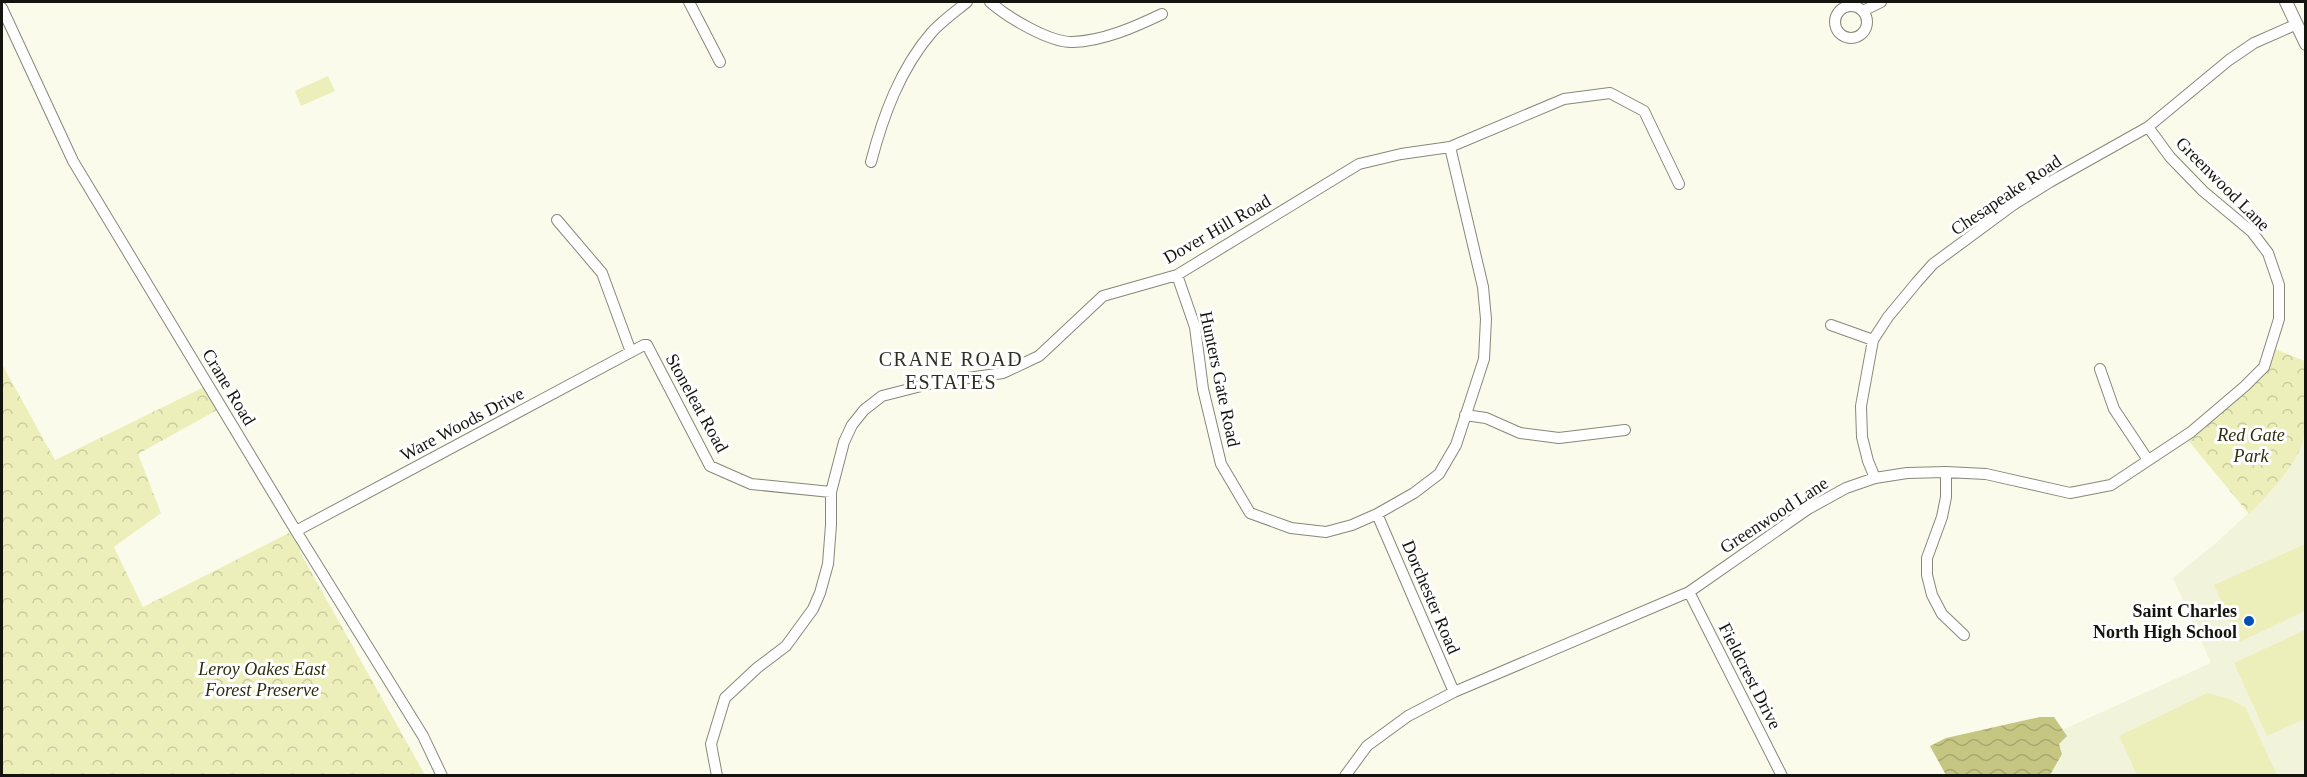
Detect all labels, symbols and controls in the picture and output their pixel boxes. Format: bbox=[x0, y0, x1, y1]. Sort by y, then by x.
street label: Greenwood Lane bbox=[2172, 133, 2274, 235]
street label: Chesapeake Road bbox=[1947, 151, 2065, 239]
street label: Dover Hill Road bbox=[1160, 190, 1274, 268]
street label: Hunters Gate Road bbox=[1196, 309, 1244, 449]
street label: Crane Road bbox=[198, 345, 260, 429]
district label: CRANE ROAD ESTATES bbox=[879, 348, 1023, 393]
street label: Stoneleat Road bbox=[662, 350, 732, 456]
street label: Ware Woods Drive bbox=[397, 383, 527, 465]
park label: Red Gate Park bbox=[2216, 425, 2285, 466]
street label: Greenwood Lane bbox=[1716, 473, 1832, 557]
street label: Dorchester Road bbox=[1398, 537, 1464, 657]
place label: Saint Charles North High School bbox=[2093, 601, 2237, 642]
marker: Saint Charles North High School bbox=[2242, 614, 2256, 628]
street label: Fieldcrest Drive bbox=[1715, 620, 1785, 732]
park label: Leroy Oakes East Forest Preserve bbox=[197, 659, 327, 700]

